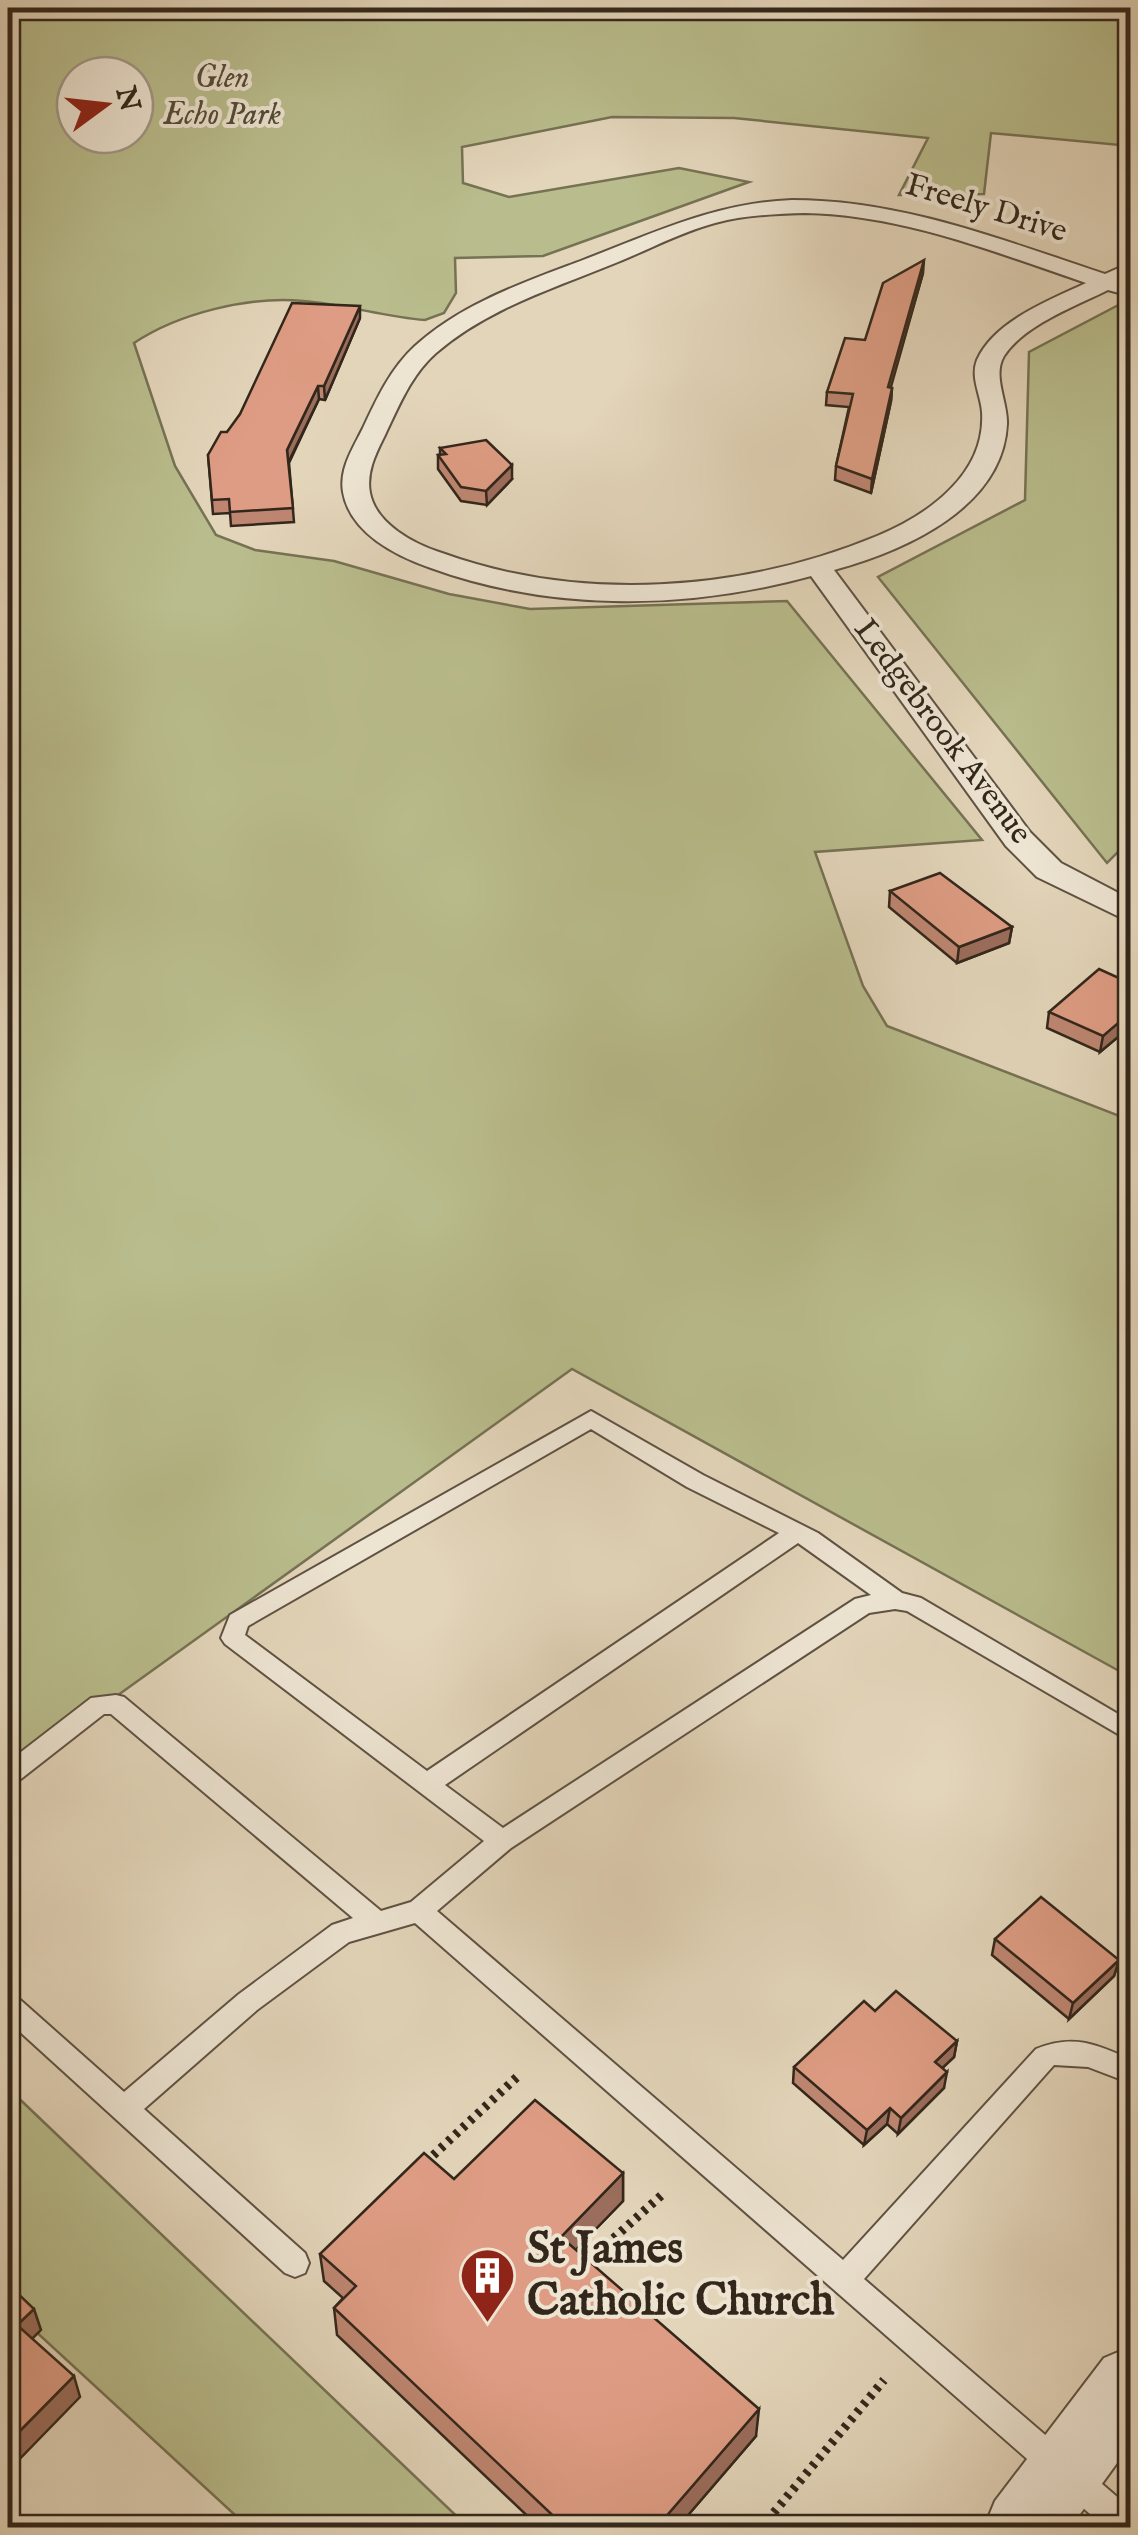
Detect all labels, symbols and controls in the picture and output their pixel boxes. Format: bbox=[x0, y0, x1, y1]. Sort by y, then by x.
north arrow bbox=[55, 55, 155, 155]
park label: Glen Echo Park bbox=[162, 58, 281, 136]
text: N bbox=[106, 82, 147, 115]
street label: Freely Drive bbox=[900, 165, 1072, 253]
street label: Ledgebrook Avenue bbox=[844, 611, 1040, 853]
place label: St James Catholic Church bbox=[527, 2221, 835, 2330]
building icon: St James Catholic Church bbox=[458, 2245, 518, 2324]

